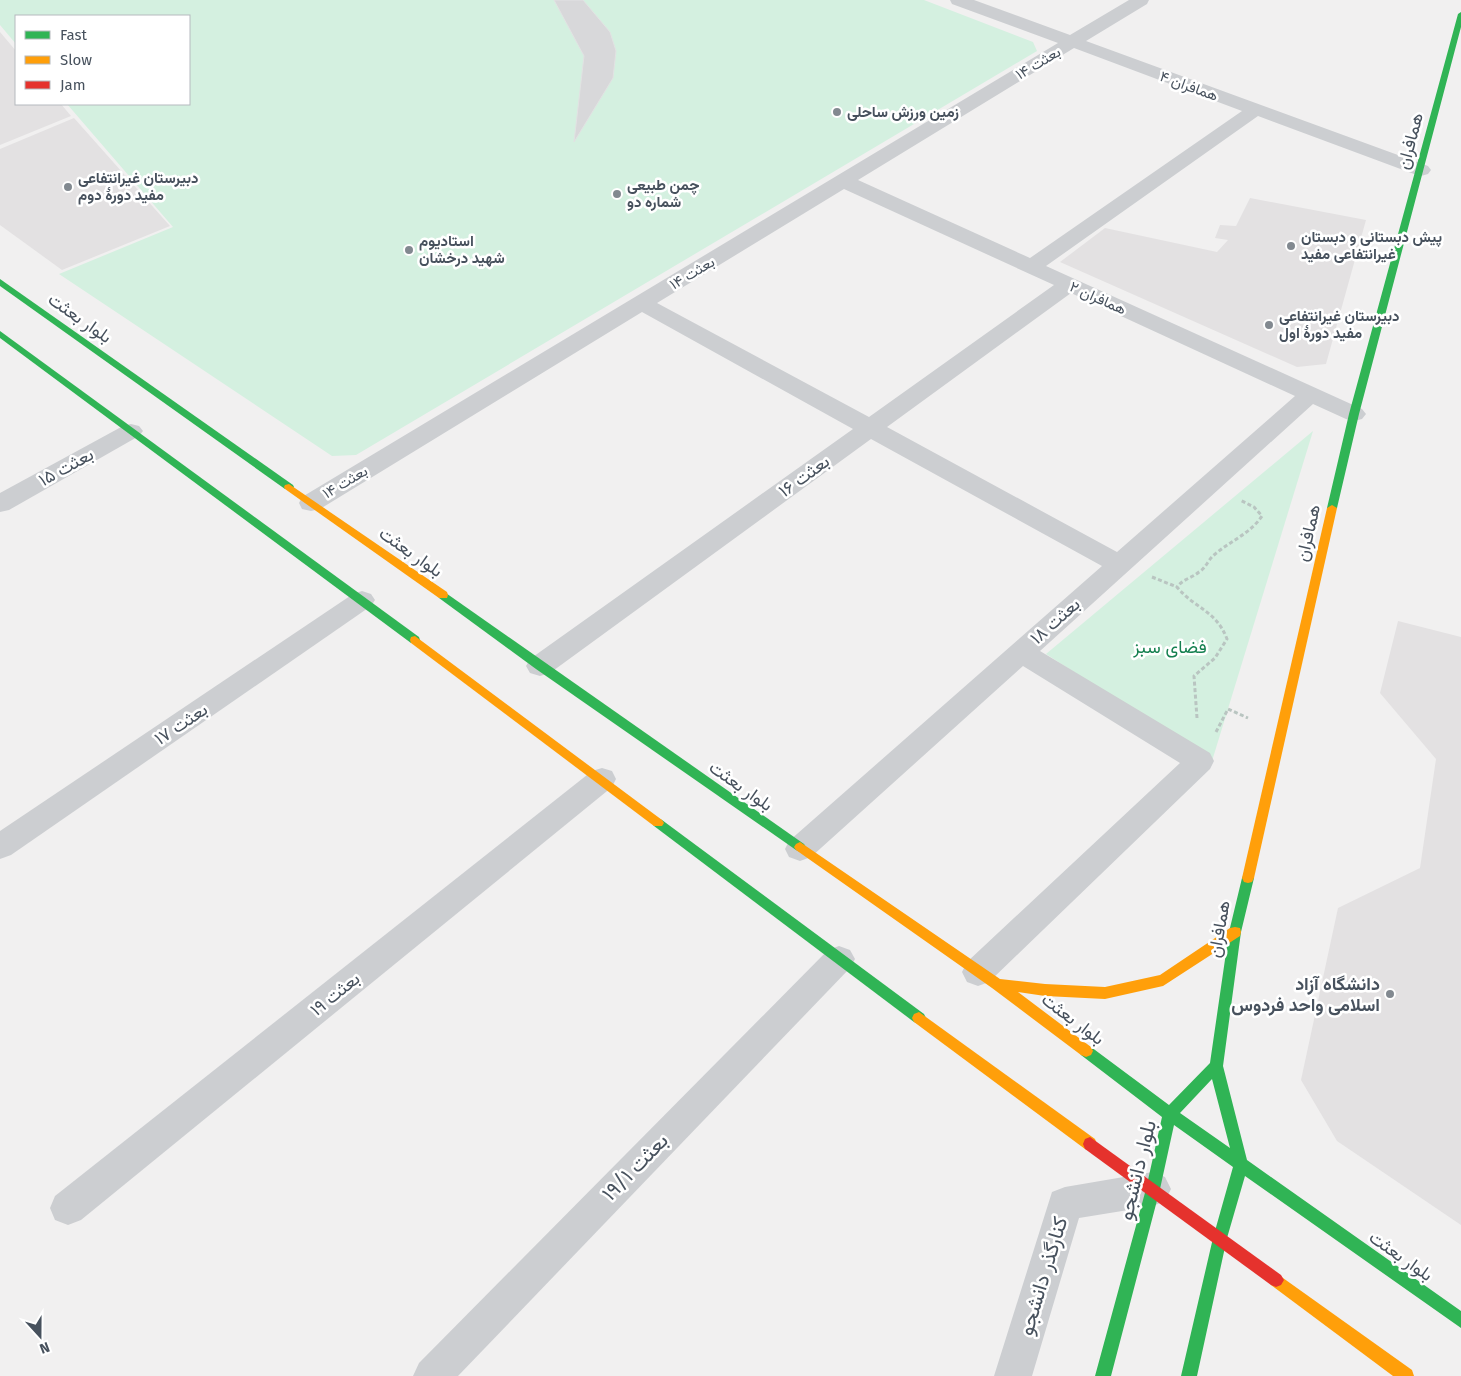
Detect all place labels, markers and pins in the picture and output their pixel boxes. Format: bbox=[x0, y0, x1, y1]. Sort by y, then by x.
place label: زمین ورزش ساحلی bbox=[847, 103, 959, 121]
marker: زمین ورزش ساحلی bbox=[831, 106, 843, 118]
place label: دبیرستان غیرانتفاعی مفید دورهٔ دوم bbox=[78, 169, 199, 205]
place label: چمن طبیعی شماره دو bbox=[627, 176, 699, 211]
marker: دبیرستان غیرانتفاعی مفید دورهٔ دوم bbox=[62, 181, 74, 193]
marker: چمن طبیعی شماره دو bbox=[611, 188, 623, 200]
place label: پیش دبستانی و دبستان غیرانتفاعی مفید bbox=[1301, 228, 1442, 263]
place label: استادیوم شهید درخشان bbox=[419, 232, 505, 267]
marker: پیش دبستانی و دبستان غیرانتفاعی مفید bbox=[1285, 240, 1297, 252]
marker: استادیوم شهید درخشان bbox=[403, 244, 415, 256]
place label: دبیرستان غیرانتفاعی مفید دورهٔ اول bbox=[1279, 307, 1400, 342]
marker: دبیرستان غیرانتفاعی مفید دورهٔ اول bbox=[1263, 319, 1275, 331]
place label: دانشگاه آزاد اسلامی واحد فردوس bbox=[1231, 973, 1380, 1016]
marker: دانشگاه آزاد اسلامی واحد فردوس bbox=[1384, 988, 1396, 1000]

